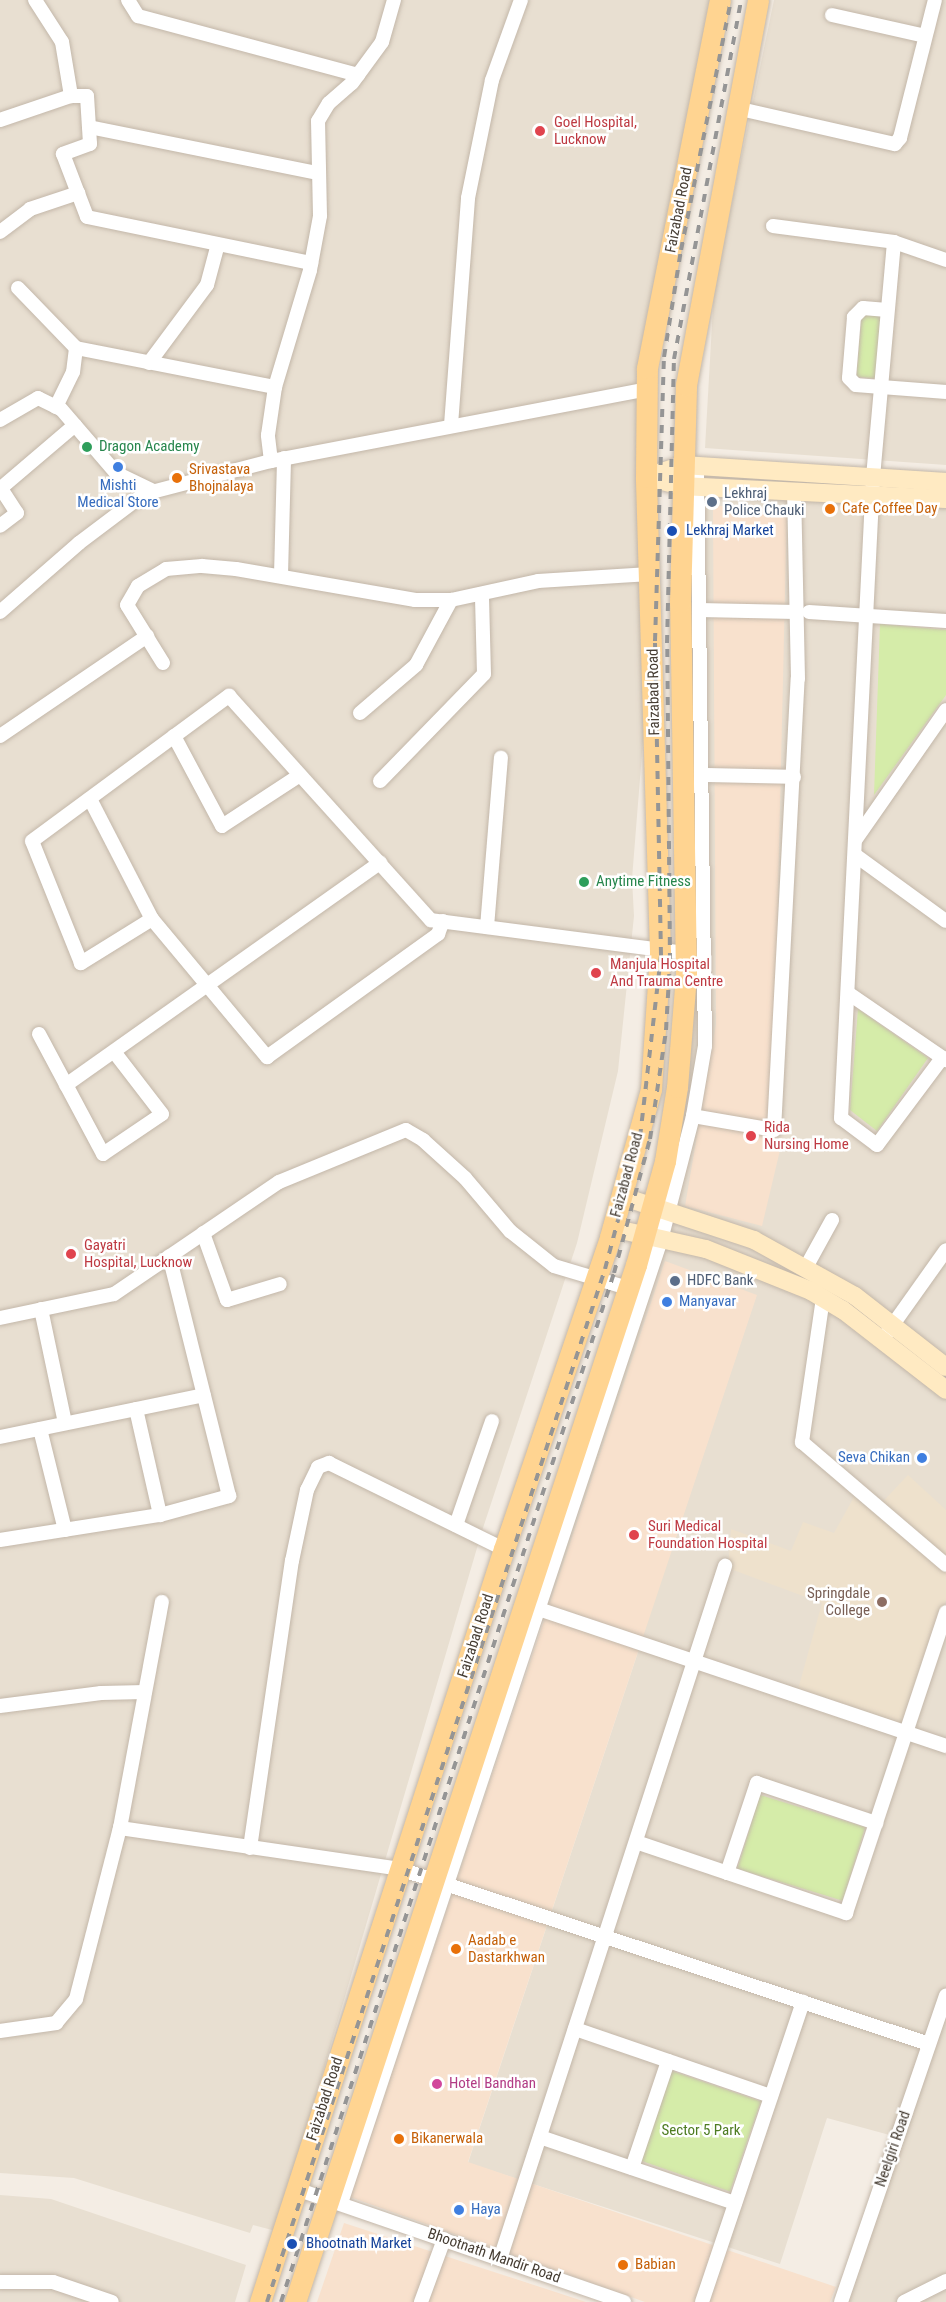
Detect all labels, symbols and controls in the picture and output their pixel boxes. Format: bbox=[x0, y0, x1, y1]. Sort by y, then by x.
place label: Goel Hospital, Lucknow bbox=[554, 113, 637, 148]
marker: Goel Hospital, Lucknow bbox=[531, 122, 549, 140]
street label: Faizabad Road bbox=[662, 166, 696, 254]
place label: Dragon Academy bbox=[99, 438, 199, 456]
marker: Dragon Academy bbox=[80, 440, 94, 454]
marker: Mishti Medical Store bbox=[111, 460, 125, 474]
place label: Srivastava Bhojnalaya bbox=[189, 460, 254, 495]
marker: Srivastava Bhojnalaya bbox=[170, 471, 184, 485]
place label: Mishti Medical Store bbox=[77, 476, 159, 511]
place label: Lekhraj Police Chauki bbox=[724, 484, 804, 519]
marker: Lekhraj Police Chauki bbox=[705, 495, 719, 509]
place label: Cafe Coffee Day bbox=[842, 500, 937, 518]
marker: Cafe Coffee Day bbox=[823, 502, 837, 516]
marker: Lekhraj Market bbox=[663, 522, 681, 540]
place label: Lekhraj Market bbox=[686, 522, 774, 540]
street label: Faizabad Road bbox=[644, 648, 664, 736]
place label: Anytime Fitness bbox=[596, 873, 691, 891]
marker: Anytime Fitness bbox=[577, 875, 591, 889]
place label: Manjula Hospital And Trauma Centre bbox=[610, 955, 723, 990]
marker: Manjula Hospital And Trauma Centre bbox=[587, 964, 605, 982]
place label: Rida Nursing Home bbox=[764, 1118, 849, 1153]
marker: Rida Nursing Home bbox=[742, 1127, 760, 1145]
street label: Faizabad Road bbox=[607, 1131, 647, 1219]
place label: Gayatri Hospital, Lucknow bbox=[84, 1236, 192, 1271]
marker: Gayatri Hospital, Lucknow bbox=[62, 1245, 80, 1263]
place label: HDFC Bank bbox=[687, 1272, 753, 1290]
marker: HDFC Bank bbox=[668, 1274, 682, 1288]
place label: Manyavar bbox=[679, 1293, 736, 1311]
marker: Manyavar bbox=[660, 1295, 674, 1309]
place label: Seva Chikan bbox=[838, 1449, 910, 1467]
marker: Seva Chikan bbox=[915, 1451, 929, 1465]
place label: Suri Medical Foundation Hospital bbox=[648, 1517, 767, 1552]
marker: Suri Medical Foundation Hospital bbox=[625, 1526, 643, 1544]
place label: Springdale College bbox=[807, 1584, 870, 1619]
street label: Faizabad Road bbox=[454, 1592, 498, 1680]
marker: Springdale College bbox=[875, 1595, 889, 1609]
place label: Aadab e Dastarkhwan bbox=[468, 1931, 545, 1966]
marker: Aadab e Dastarkhwan bbox=[449, 1942, 463, 1956]
street label: Faizabad Road bbox=[303, 2055, 347, 2143]
place label: Hotel Bandhan bbox=[449, 2075, 536, 2093]
marker: Hotel Bandhan bbox=[430, 2077, 444, 2091]
street label: Neelgiri Road bbox=[872, 2109, 914, 2189]
park label: Sector 5 Park bbox=[661, 2122, 741, 2140]
place label: Bikanerwala bbox=[411, 2130, 483, 2148]
marker: Bikanerwala bbox=[392, 2132, 406, 2146]
place label: Haya bbox=[471, 2201, 501, 2219]
marker: Haya bbox=[452, 2203, 466, 2217]
street label: Bhootnath Mandir Road bbox=[425, 2225, 563, 2287]
marker: Bhootnath Market bbox=[283, 2235, 301, 2253]
place label: Bhootnath Market bbox=[306, 2235, 412, 2253]
place label: Babian bbox=[635, 2256, 676, 2274]
marker: Babian bbox=[616, 2258, 630, 2272]

